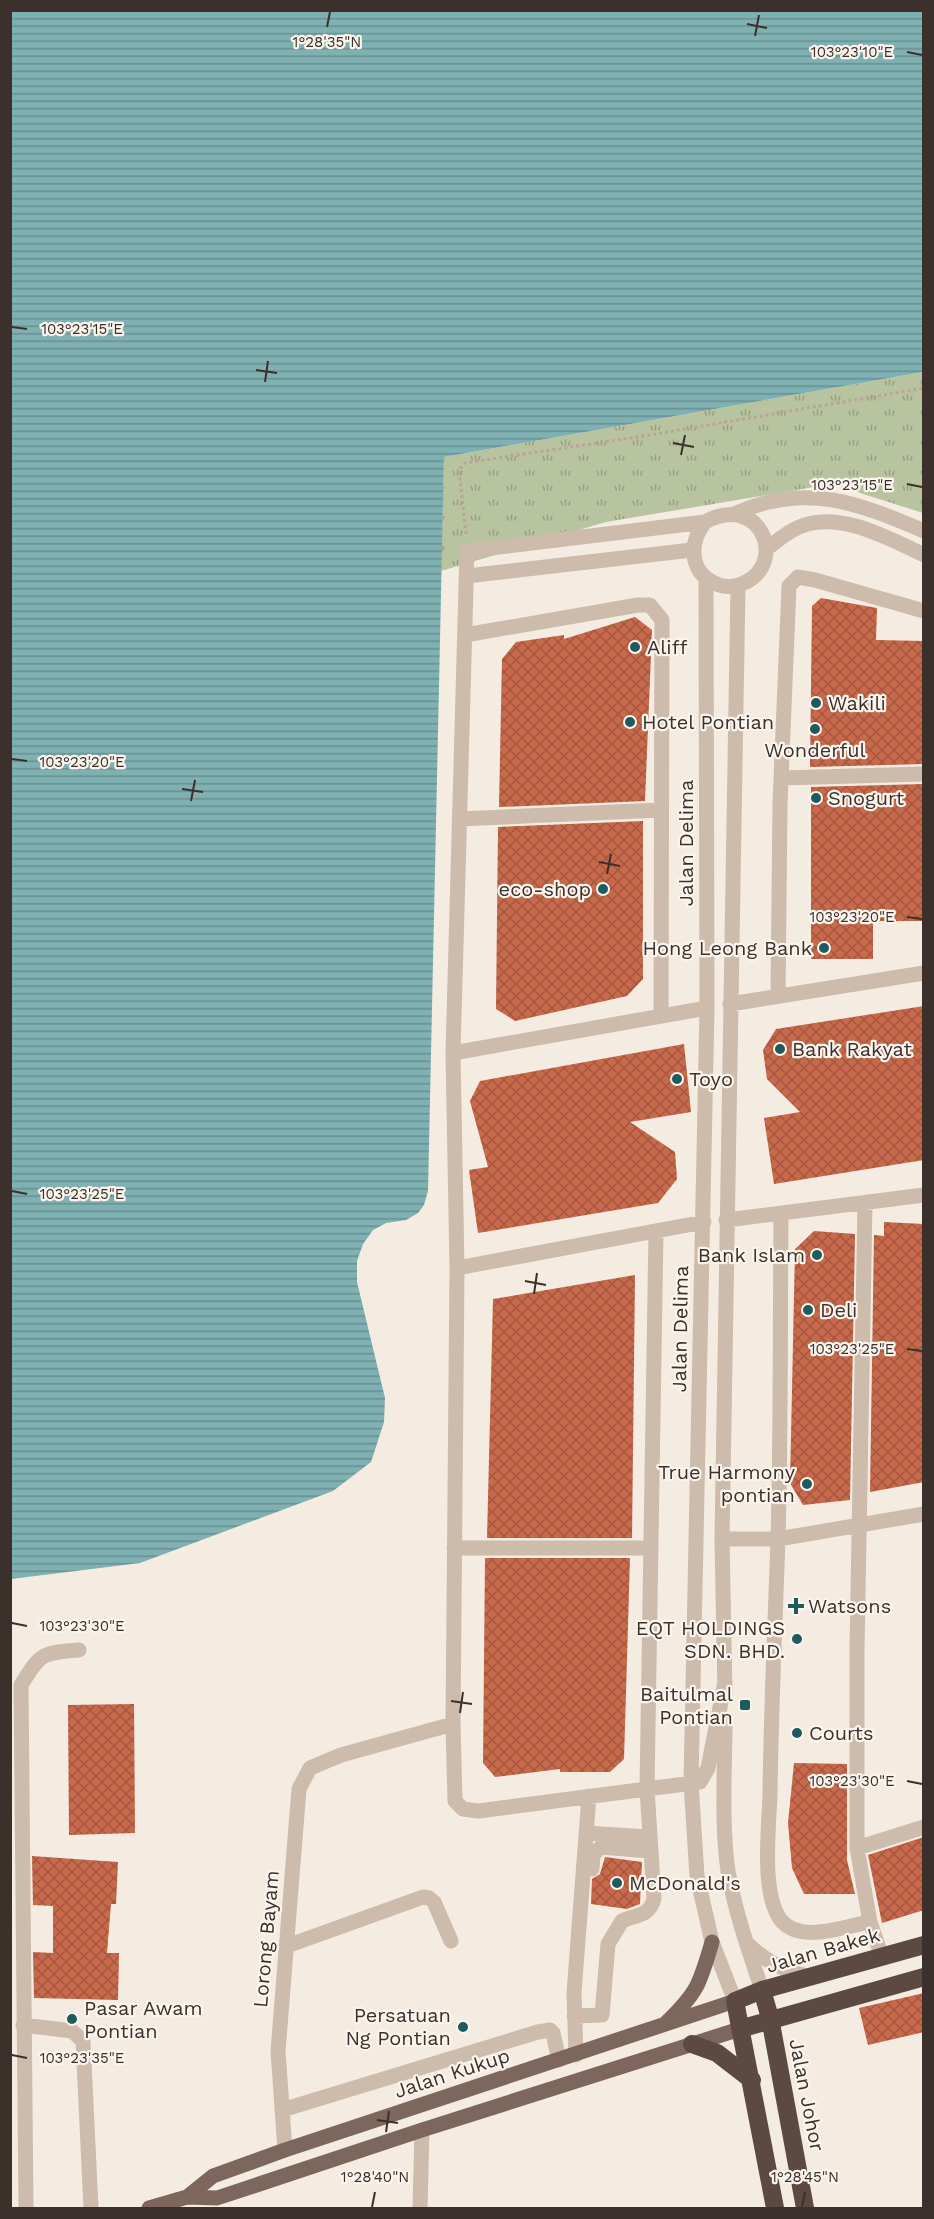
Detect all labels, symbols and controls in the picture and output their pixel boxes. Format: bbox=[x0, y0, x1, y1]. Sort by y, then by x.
text: 1°28'35"N bbox=[293, 33, 361, 51]
text: 103°23'10"E bbox=[811, 43, 893, 61]
text: 103°23'15"E bbox=[41, 320, 123, 338]
text: 103°23'15"E bbox=[811, 476, 893, 494]
place label: Aliff bbox=[647, 635, 688, 659]
marker: Aliff bbox=[628, 640, 642, 654]
place label: Wakili bbox=[828, 691, 886, 715]
marker: Wakili bbox=[809, 696, 823, 710]
place label: Hotel Pontian bbox=[642, 710, 774, 734]
marker: Hotel Pontian bbox=[623, 715, 637, 729]
marker: Wonderful bbox=[808, 722, 822, 736]
place label: Wonderful bbox=[764, 738, 866, 762]
text: 103°23'20"E bbox=[39, 753, 125, 771]
street label: Jalan Delima bbox=[674, 780, 698, 906]
place label: Snogurt bbox=[828, 786, 905, 810]
marker: Snogurt bbox=[809, 791, 823, 805]
place label: eco-shop bbox=[499, 877, 591, 901]
marker: eco-shop bbox=[596, 882, 610, 896]
text: 103°23'20"E bbox=[809, 908, 895, 926]
place label: Hong Leong Bank bbox=[643, 936, 812, 960]
marker: Hong Leong Bank bbox=[817, 941, 831, 955]
place label: Bank Rakyat bbox=[792, 1037, 912, 1061]
marker: Bank Rakyat bbox=[773, 1042, 787, 1056]
place label: Toyo bbox=[689, 1067, 733, 1091]
marker: Toyo bbox=[670, 1072, 684, 1086]
text: 103°23'25"E bbox=[40, 1185, 124, 1203]
place label: Bank Islam bbox=[698, 1243, 805, 1267]
marker: Bank Islam bbox=[810, 1248, 824, 1262]
street label: Jalan Delima bbox=[667, 1265, 693, 1393]
place label: Deli bbox=[820, 1298, 857, 1322]
marker: Deli bbox=[801, 1303, 815, 1317]
text: 103°23'25"E bbox=[810, 1340, 894, 1358]
place label: True Harmony pontian bbox=[658, 1460, 796, 1507]
marker: True Harmony pontian bbox=[800, 1477, 814, 1491]
place label: Watsons bbox=[808, 1594, 891, 1618]
marker: Watsons bbox=[789, 1599, 803, 1613]
place label: EQT HOLDINGS SDN. BHD. bbox=[636, 1616, 785, 1663]
text: 103°23'30"E bbox=[39, 1617, 125, 1635]
marker: EQT HOLDINGS SDN. BHD. bbox=[790, 1632, 804, 1646]
place label: Baitulmal Pontian bbox=[640, 1682, 733, 1729]
marker: Baitulmal Pontian bbox=[738, 1698, 752, 1712]
place label: Courts bbox=[809, 1721, 874, 1745]
marker: Courts bbox=[790, 1726, 804, 1740]
text: 103°23'30"E bbox=[809, 1772, 895, 1790]
street label: Lorong Bayam bbox=[248, 1869, 284, 2009]
place label: McDonald's bbox=[629, 1871, 741, 1895]
marker: McDonald's bbox=[610, 1876, 624, 1890]
street label: Jalan Bakek bbox=[763, 1922, 883, 1978]
place label: Pasar Awam Pontian bbox=[84, 1996, 203, 2043]
place label: Persatuan Ng Pontian bbox=[345, 2003, 451, 2050]
marker: Pasar Awam Pontian bbox=[65, 2012, 79, 2026]
marker: Persatuan Ng Pontian bbox=[456, 2020, 470, 2034]
street label: Jalan Johor bbox=[784, 2037, 830, 2153]
street label: Jalan Kukup bbox=[391, 2043, 513, 2103]
text: 103°23'35"E bbox=[40, 2049, 124, 2067]
text: 1°28'40"N bbox=[341, 2168, 409, 2186]
text: 1°28'45"N bbox=[771, 2168, 839, 2186]

